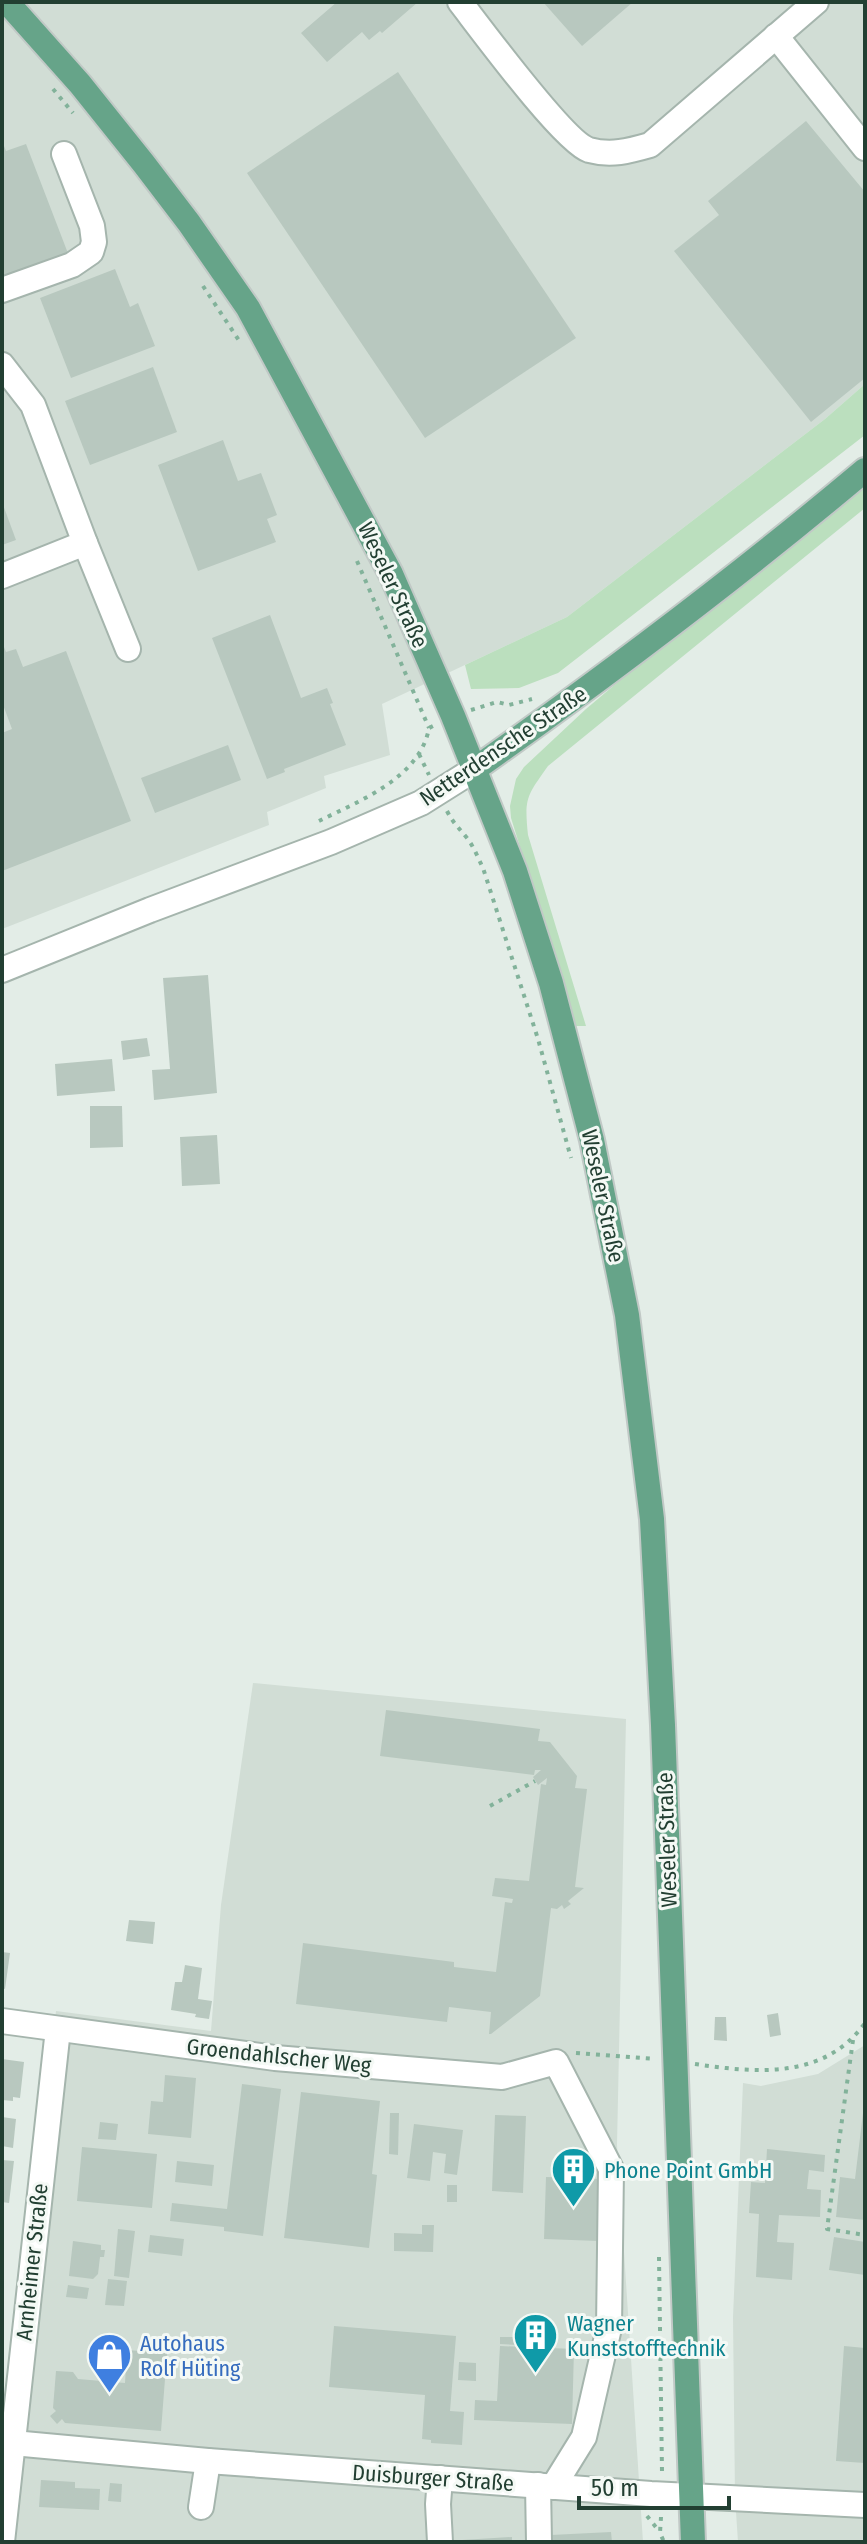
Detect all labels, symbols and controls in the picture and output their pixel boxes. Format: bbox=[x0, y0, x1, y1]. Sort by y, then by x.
street label: Weseler Straße bbox=[352, 518, 434, 652]
street label: Netterdensche Straße bbox=[414, 680, 592, 812]
street label: Weseler Straße bbox=[576, 1127, 630, 1265]
street label: Weseler Straße bbox=[651, 1772, 683, 1908]
street label: Groendahlscher Weg bbox=[185, 2033, 373, 2079]
building icon: Phone Point GmbH bbox=[549, 2146, 597, 2209]
place label: Phone Point GmbH bbox=[604, 2157, 772, 2184]
street label: Arnheimer Straße bbox=[10, 2182, 54, 2342]
place label: Wagner Kunststofftechnik bbox=[567, 2310, 726, 2362]
building icon: Wagner Kunststofftechnik bbox=[512, 2312, 560, 2375]
place label: Autohaus Rolf Hüting bbox=[140, 2330, 241, 2382]
shop icon: Autohaus Rolf Hüting bbox=[85, 2332, 133, 2395]
street label: Duisburger Straße bbox=[351, 2459, 515, 2497]
scale bar bbox=[579, 2460, 729, 2510]
text: 50 m bbox=[591, 2474, 639, 2502]

